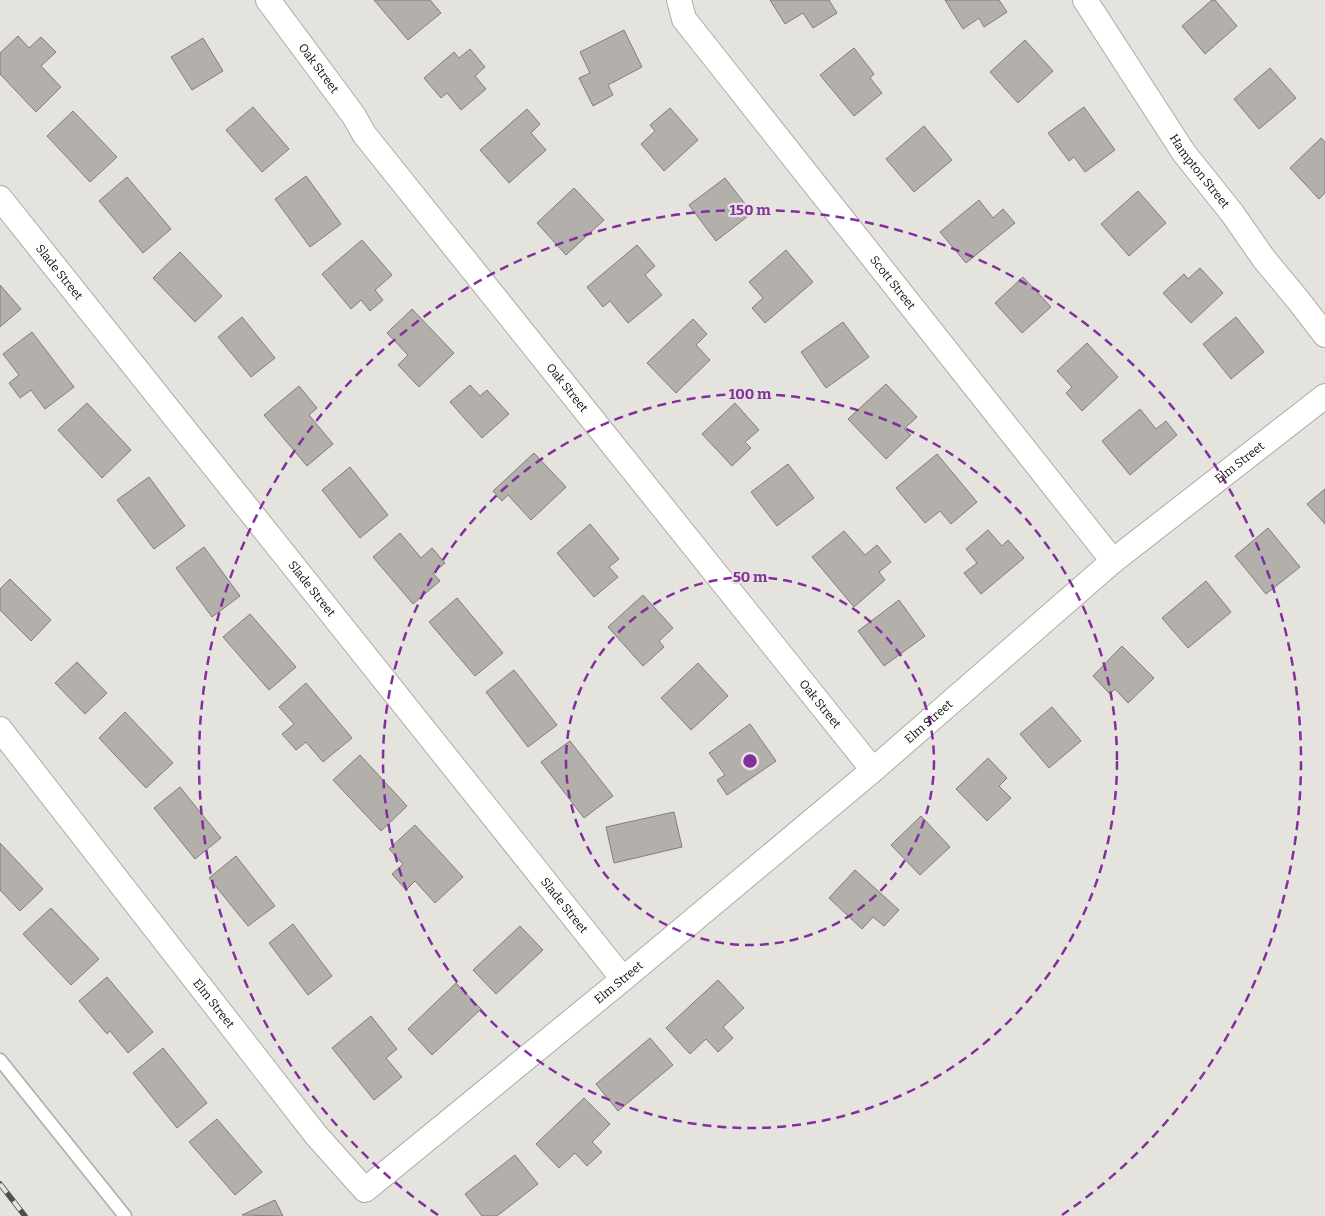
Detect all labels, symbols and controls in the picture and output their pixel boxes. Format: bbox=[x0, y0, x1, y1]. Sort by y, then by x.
street label: Oak Street bbox=[296, 41, 342, 96]
street label: Hampton Street bbox=[1167, 132, 1233, 211]
text: 150 m bbox=[729, 201, 771, 219]
street label: Slade Street bbox=[33, 242, 86, 303]
street label: Scott Street bbox=[867, 253, 919, 313]
street label: Oak Street bbox=[543, 361, 591, 415]
text: 100 m bbox=[729, 385, 772, 403]
street label: Elm Street bbox=[1212, 438, 1268, 486]
street label: Slade Street bbox=[285, 558, 339, 620]
text: 50 m bbox=[733, 568, 768, 586]
street label: Oak Street bbox=[796, 677, 844, 732]
street label: Elm Street bbox=[902, 697, 956, 746]
centre of rings bbox=[741, 752, 759, 770]
street label: Slade Street bbox=[538, 875, 591, 937]
street label: Elm Street bbox=[592, 958, 646, 1006]
street label: Elm Street bbox=[190, 976, 238, 1032]

